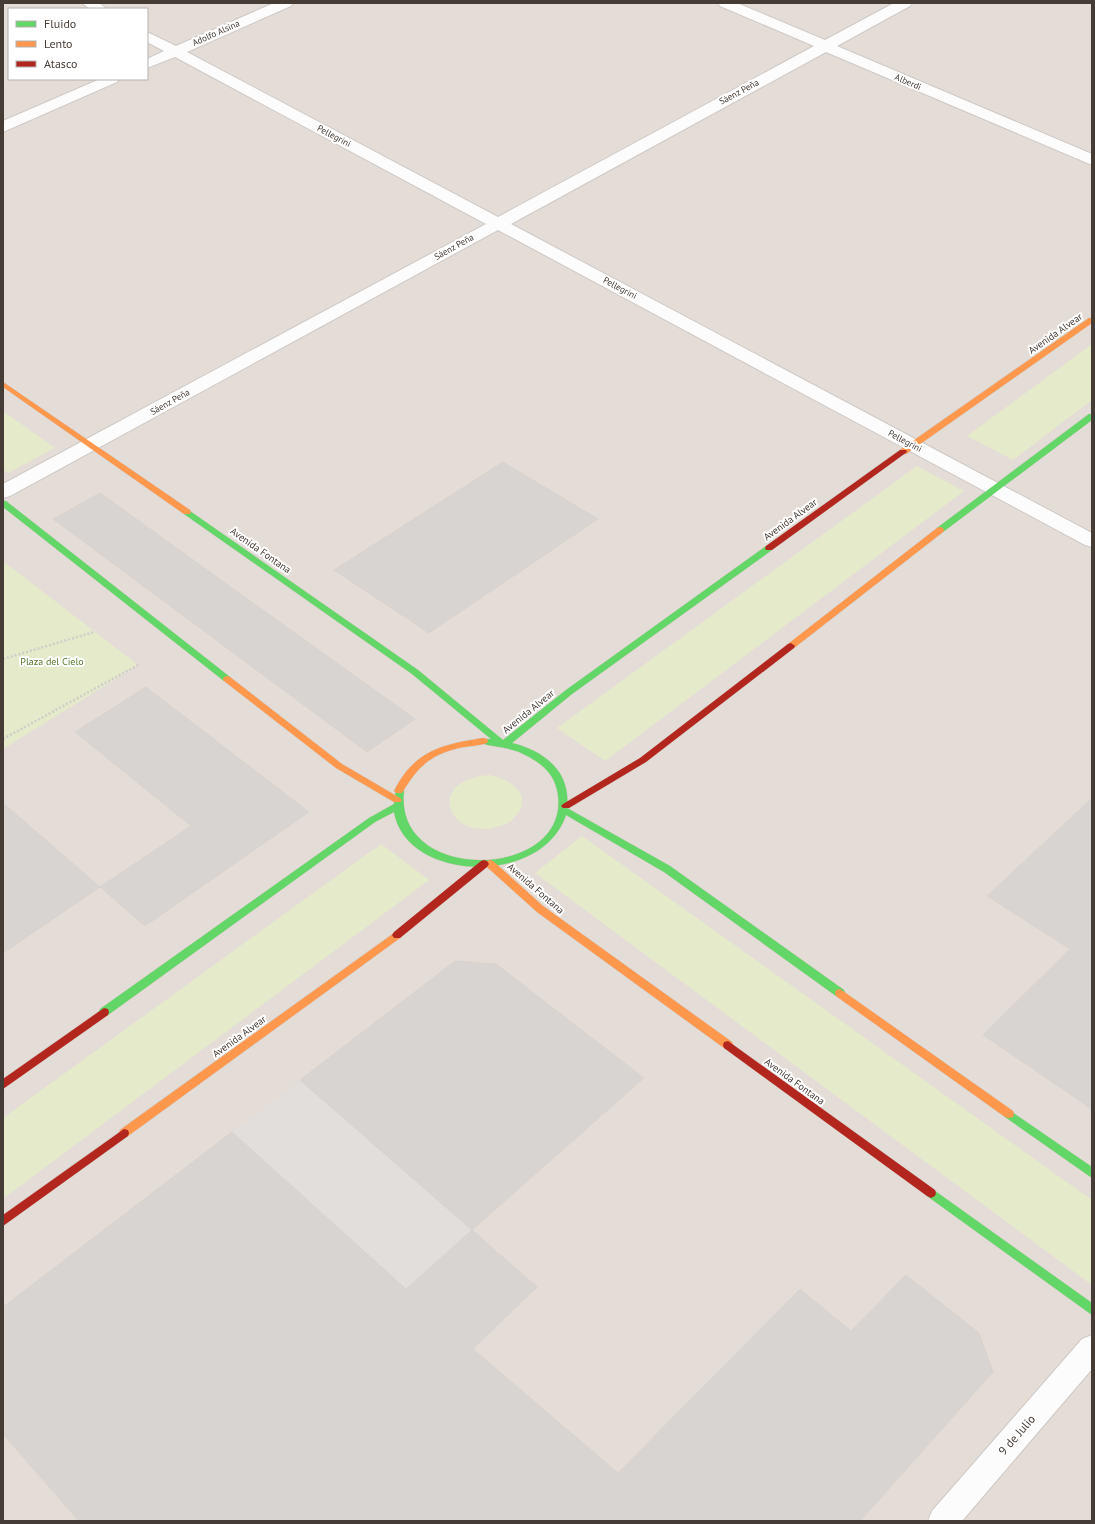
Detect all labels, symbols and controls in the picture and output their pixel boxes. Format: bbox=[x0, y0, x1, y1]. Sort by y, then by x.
legend bbox=[8, 8, 148, 80]
text: Fluido bbox=[44, 16, 76, 31]
street label: Adolfo Alsina bbox=[190, 17, 241, 48]
text: Lento bbox=[44, 36, 73, 51]
text: Atasco bbox=[44, 56, 77, 71]
street label: Alberdi bbox=[893, 71, 923, 92]
street label: Sáenz Peña bbox=[717, 76, 761, 107]
street label: Pellegrini bbox=[315, 122, 353, 149]
street label: Sáenz Peña bbox=[432, 231, 475, 262]
street label: Pellegrini bbox=[601, 274, 639, 301]
street label: Avenida Alvear bbox=[1026, 310, 1085, 357]
street label: Sáenz Peña bbox=[148, 386, 191, 417]
street label: Pellegrini bbox=[886, 427, 924, 454]
street label: Avenida Alvear bbox=[761, 495, 820, 543]
street label: Avenida Fontana bbox=[228, 525, 294, 576]
park label: Plaza del Cielo bbox=[20, 655, 84, 668]
street label: Avenida Alvear bbox=[500, 686, 557, 736]
street label: Avenida Fontana bbox=[505, 860, 567, 917]
street label: Avenida Alvear bbox=[210, 1012, 269, 1060]
street label: Avenida Fontana bbox=[762, 1055, 827, 1108]
street label: 9 de Julio bbox=[995, 1411, 1038, 1458]

